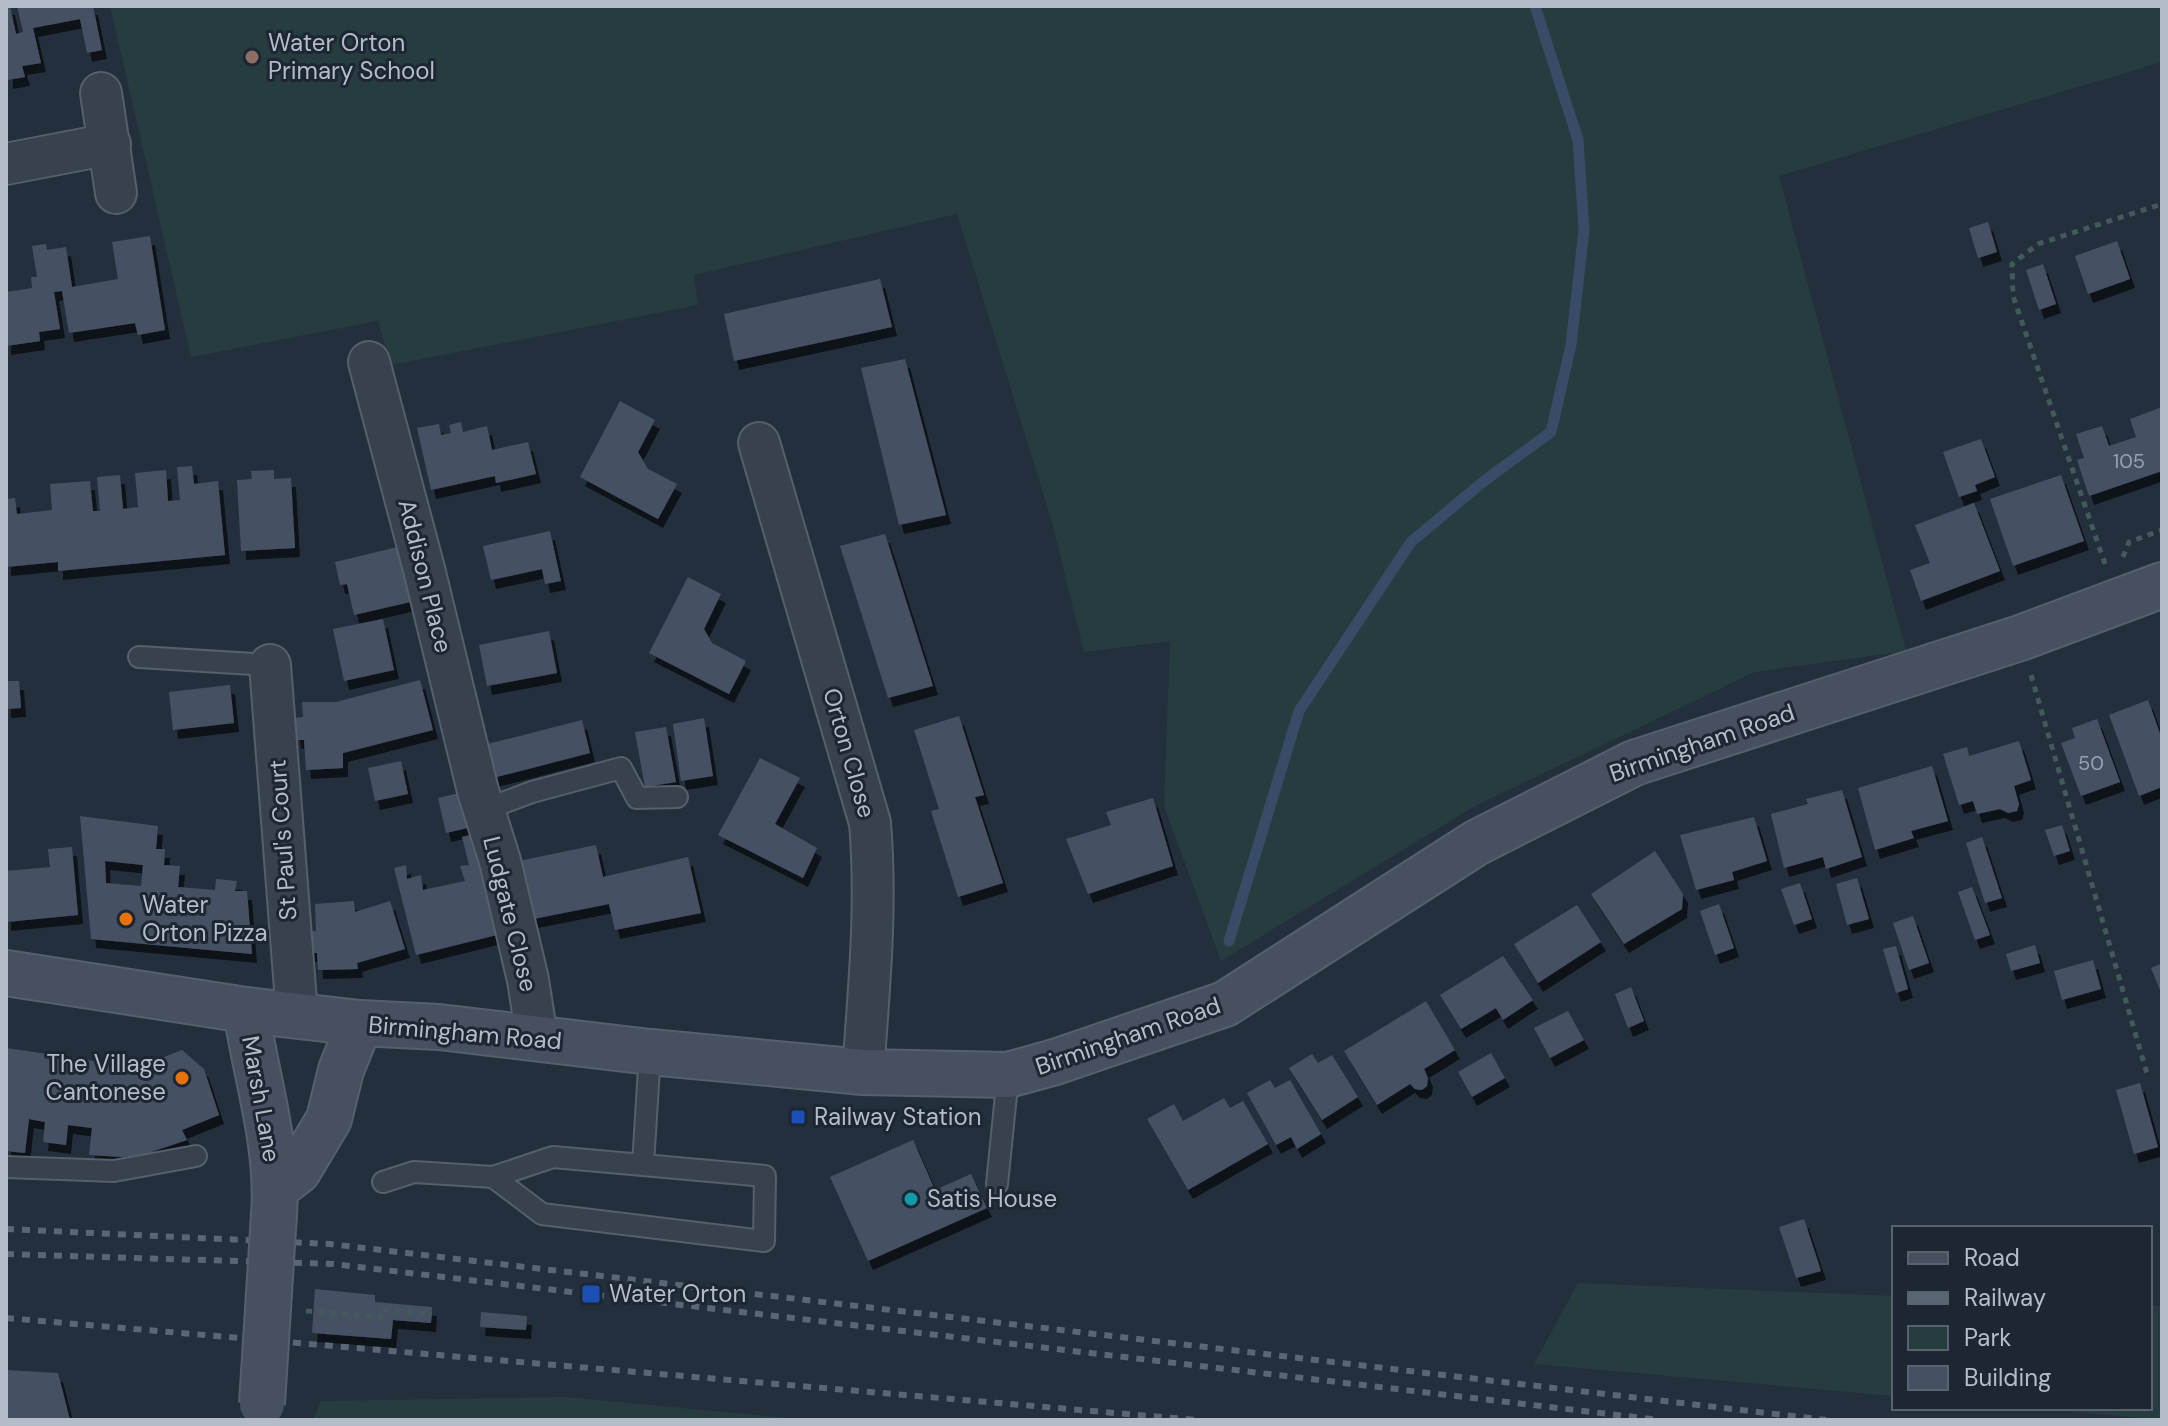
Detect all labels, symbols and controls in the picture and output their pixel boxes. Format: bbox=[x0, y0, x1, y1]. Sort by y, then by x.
place label: Water Orton Primary School bbox=[268, 27, 435, 86]
marker: Water Orton Primary School bbox=[243, 48, 261, 66]
house number: 105 bbox=[2113, 448, 2145, 474]
street label: Addison Place bbox=[391, 496, 460, 656]
street label: Orton Close bbox=[816, 684, 883, 821]
street label: Birmingham Road bbox=[1605, 696, 1799, 789]
house number: 50 bbox=[2078, 750, 2104, 776]
street label: St Paul's Court bbox=[261, 759, 304, 921]
street label: Ludgate Close bbox=[476, 833, 545, 995]
place label: Water Orton Pizza bbox=[142, 889, 268, 948]
marker: Water Orton Pizza bbox=[117, 910, 135, 928]
street label: Birmingham Road bbox=[1031, 989, 1225, 1082]
street label: Birmingham Road bbox=[367, 1009, 563, 1056]
street label: Marsh Lane bbox=[235, 1033, 288, 1164]
place label: The Village Cantonese bbox=[46, 1048, 166, 1107]
marker: The Village Cantonese bbox=[173, 1069, 191, 1087]
place label: Railway Station bbox=[814, 1101, 982, 1132]
marker: Railway Station bbox=[789, 1108, 807, 1126]
place label: Satis House bbox=[927, 1183, 1057, 1214]
marker: Satis House bbox=[902, 1190, 920, 1208]
legend bbox=[1892, 1226, 2152, 1410]
text: Road bbox=[1964, 1242, 2020, 1273]
place label: Water Orton bbox=[609, 1278, 746, 1309]
text: Railway bbox=[1964, 1282, 2046, 1313]
marker: Water Orton bbox=[580, 1283, 602, 1305]
text: Park bbox=[1964, 1322, 2011, 1353]
text: Building bbox=[1964, 1362, 2051, 1393]

